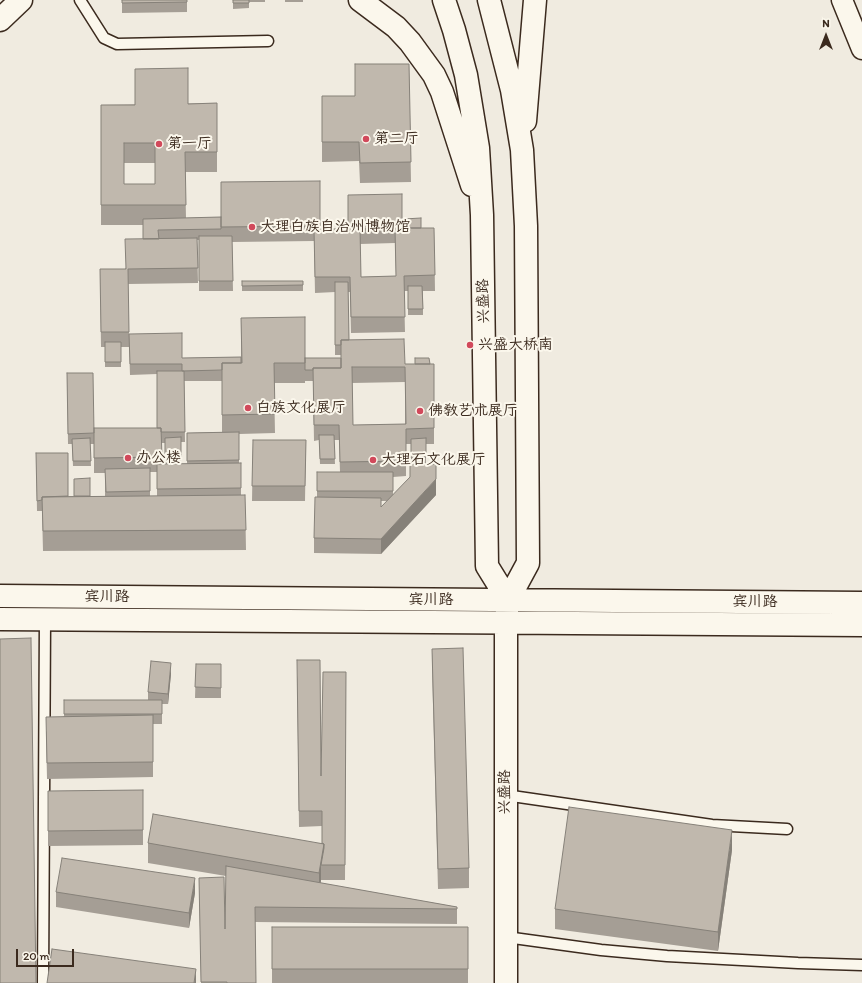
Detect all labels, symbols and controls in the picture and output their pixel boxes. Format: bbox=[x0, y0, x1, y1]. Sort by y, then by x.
north arrow bbox=[806, 16, 846, 56]
text: N bbox=[822, 17, 830, 30]
place label: 第二厅 bbox=[374, 130, 419, 148]
marker: 第二厅 bbox=[361, 134, 371, 144]
place label: 第一厅 bbox=[167, 135, 212, 153]
marker: 第一厅 bbox=[154, 139, 164, 149]
place label: 大理白族自治州博物馆 bbox=[260, 218, 410, 236]
marker: 大理白族自治州博物馆 bbox=[247, 222, 257, 232]
street label: 兴盛路 bbox=[475, 278, 493, 324]
place label: 兴盛大桥南 bbox=[478, 336, 553, 354]
marker: 兴盛大桥南 bbox=[465, 340, 475, 350]
place label: 白族文化展厅 bbox=[256, 399, 346, 417]
place label: 佛教艺术展厅 bbox=[428, 402, 518, 420]
marker: 白族文化展厅 bbox=[243, 403, 253, 413]
marker: 佛教艺术展厅 bbox=[415, 406, 425, 416]
place label: 办公楼 bbox=[136, 449, 181, 467]
place label: 大理石文化展厅 bbox=[381, 451, 486, 469]
marker: 办公楼 bbox=[123, 453, 133, 463]
marker: 大理石文化展厅 bbox=[368, 455, 378, 465]
street label: 宾川路 bbox=[85, 588, 129, 606]
street label: 宾川路 bbox=[409, 591, 453, 609]
street label: 宾川路 bbox=[733, 593, 777, 611]
street label: 兴盛路 bbox=[496, 770, 514, 814]
scale bar bbox=[18, 941, 76, 967]
text: 20 m bbox=[23, 949, 50, 963]

